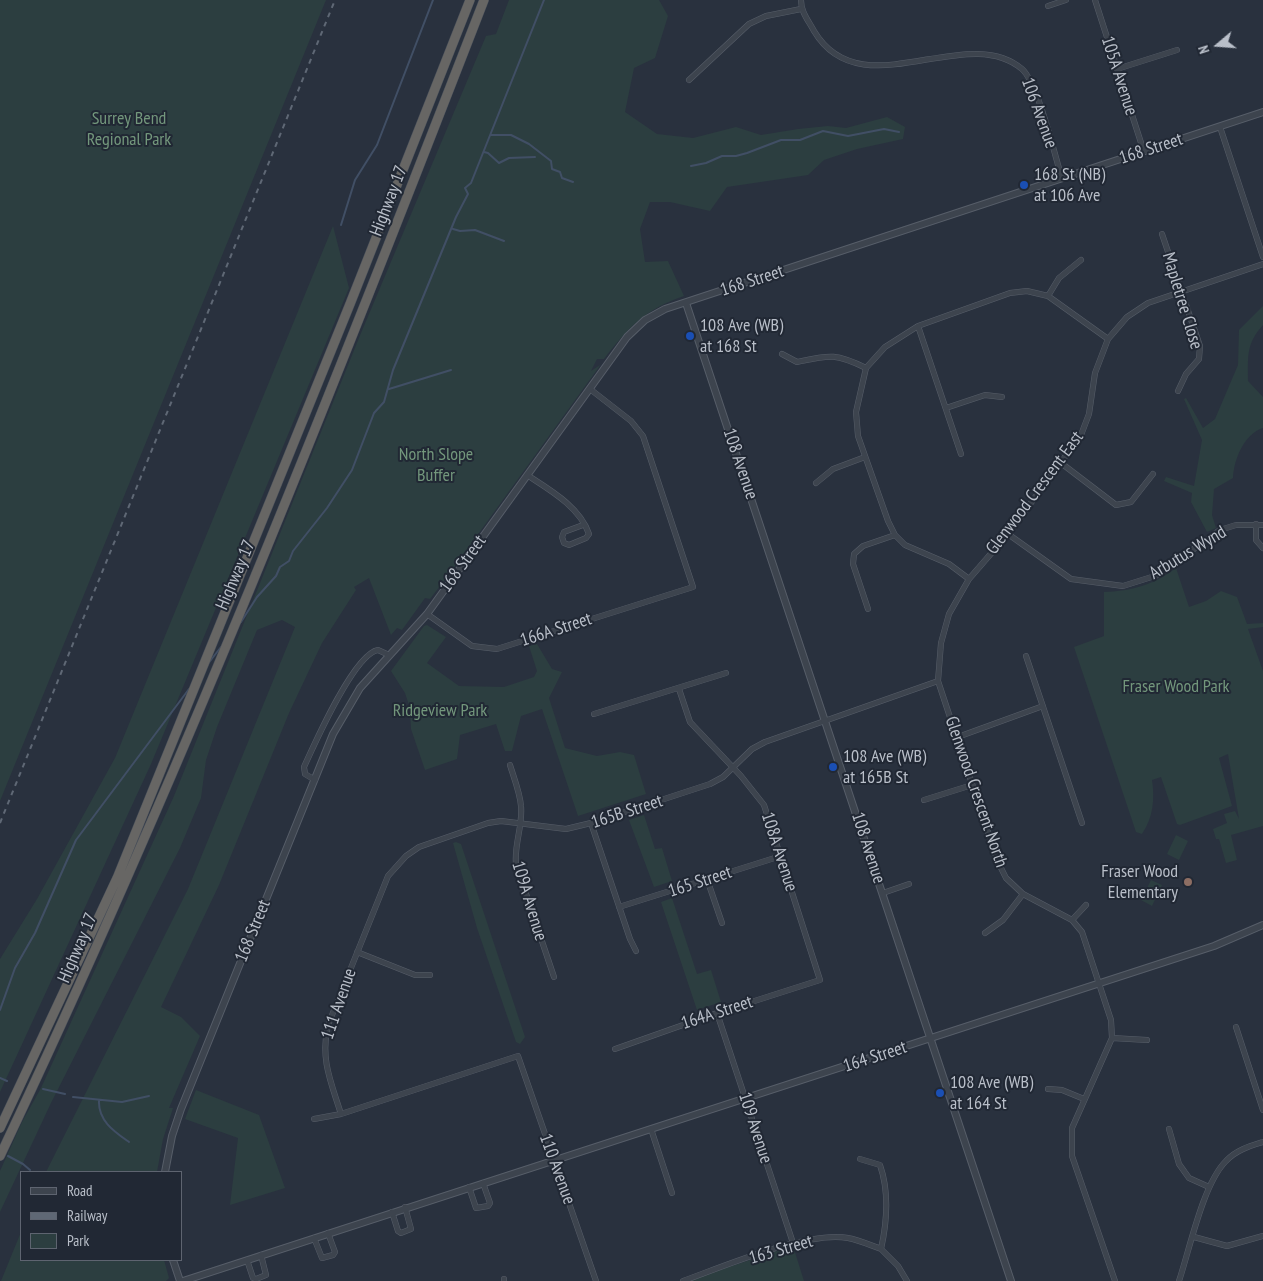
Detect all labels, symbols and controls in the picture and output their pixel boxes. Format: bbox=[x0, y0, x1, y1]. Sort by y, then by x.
north arrow bbox=[1193, 20, 1243, 70]
street label: 105A Avenue bbox=[1096, 34, 1142, 118]
text: N bbox=[1194, 43, 1213, 56]
street label: 106 Avenue bbox=[1016, 75, 1062, 151]
park label: Surrey Bend Regional Park bbox=[87, 108, 171, 150]
street label: 168 Street bbox=[1117, 129, 1185, 169]
street label: Highway 17 bbox=[366, 163, 412, 239]
place label: 168 St (NB) at 106 Ave bbox=[1034, 164, 1105, 206]
marker: 168 St (NB) at 106 Ave bbox=[1018, 179, 1030, 191]
street label: Mapletree Close bbox=[1157, 250, 1207, 352]
street label: 168 Street bbox=[718, 261, 786, 301]
place label: 108 Ave (WB) at 168 St bbox=[700, 315, 783, 358]
marker: 108 Ave (WB) at 168 St bbox=[684, 330, 696, 342]
street label: 108 Avenue bbox=[718, 426, 762, 502]
street label: Glenwood Crescent East bbox=[982, 427, 1088, 559]
park label: North Slope Buffer bbox=[399, 444, 473, 486]
street label: Arbutus Wynd bbox=[1146, 522, 1230, 584]
street label: 168 Street bbox=[435, 531, 491, 597]
street label: Highway 17 bbox=[212, 537, 260, 613]
street label: 166A Street bbox=[518, 608, 594, 652]
park label: Fraser Wood Park bbox=[1122, 676, 1230, 698]
park label: Ridgeview Park bbox=[393, 700, 487, 722]
street label: Glenwood Crescent North bbox=[940, 714, 1012, 870]
place label: 108 Ave (WB) at 165B St bbox=[843, 746, 926, 789]
marker: 108 Ave (WB) at 165B St bbox=[827, 761, 839, 773]
street label: 165B Street bbox=[589, 790, 665, 834]
street label: 108A Avenue bbox=[756, 810, 802, 894]
street label: 108 Avenue bbox=[846, 810, 890, 886]
street label: 109A Avenue bbox=[507, 859, 551, 943]
place label: Fraser Wood Elementary bbox=[1101, 861, 1178, 904]
street label: 165 Street bbox=[666, 862, 734, 902]
marker: Fraser Wood Elementary bbox=[1182, 876, 1194, 888]
street label: 168 Street bbox=[231, 897, 275, 965]
street label: Highway 17 bbox=[54, 910, 102, 986]
street label: 111 Avenue bbox=[317, 966, 361, 1042]
street label: 164A Street bbox=[679, 991, 755, 1035]
street label: 164 Street bbox=[841, 1037, 909, 1077]
place label: 108 Ave (WB) at 164 St bbox=[950, 1072, 1033, 1114]
marker: 108 Ave (WB) at 164 St bbox=[934, 1087, 946, 1099]
street label: 109 Avenue bbox=[733, 1090, 777, 1166]
street label: 110 Avenue bbox=[534, 1131, 580, 1207]
legend bbox=[20, 1171, 182, 1261]
text: Road bbox=[67, 1181, 93, 1200]
text: Railway bbox=[67, 1206, 107, 1225]
text: Park bbox=[67, 1231, 89, 1250]
street label: 163 Street bbox=[747, 1231, 815, 1269]

